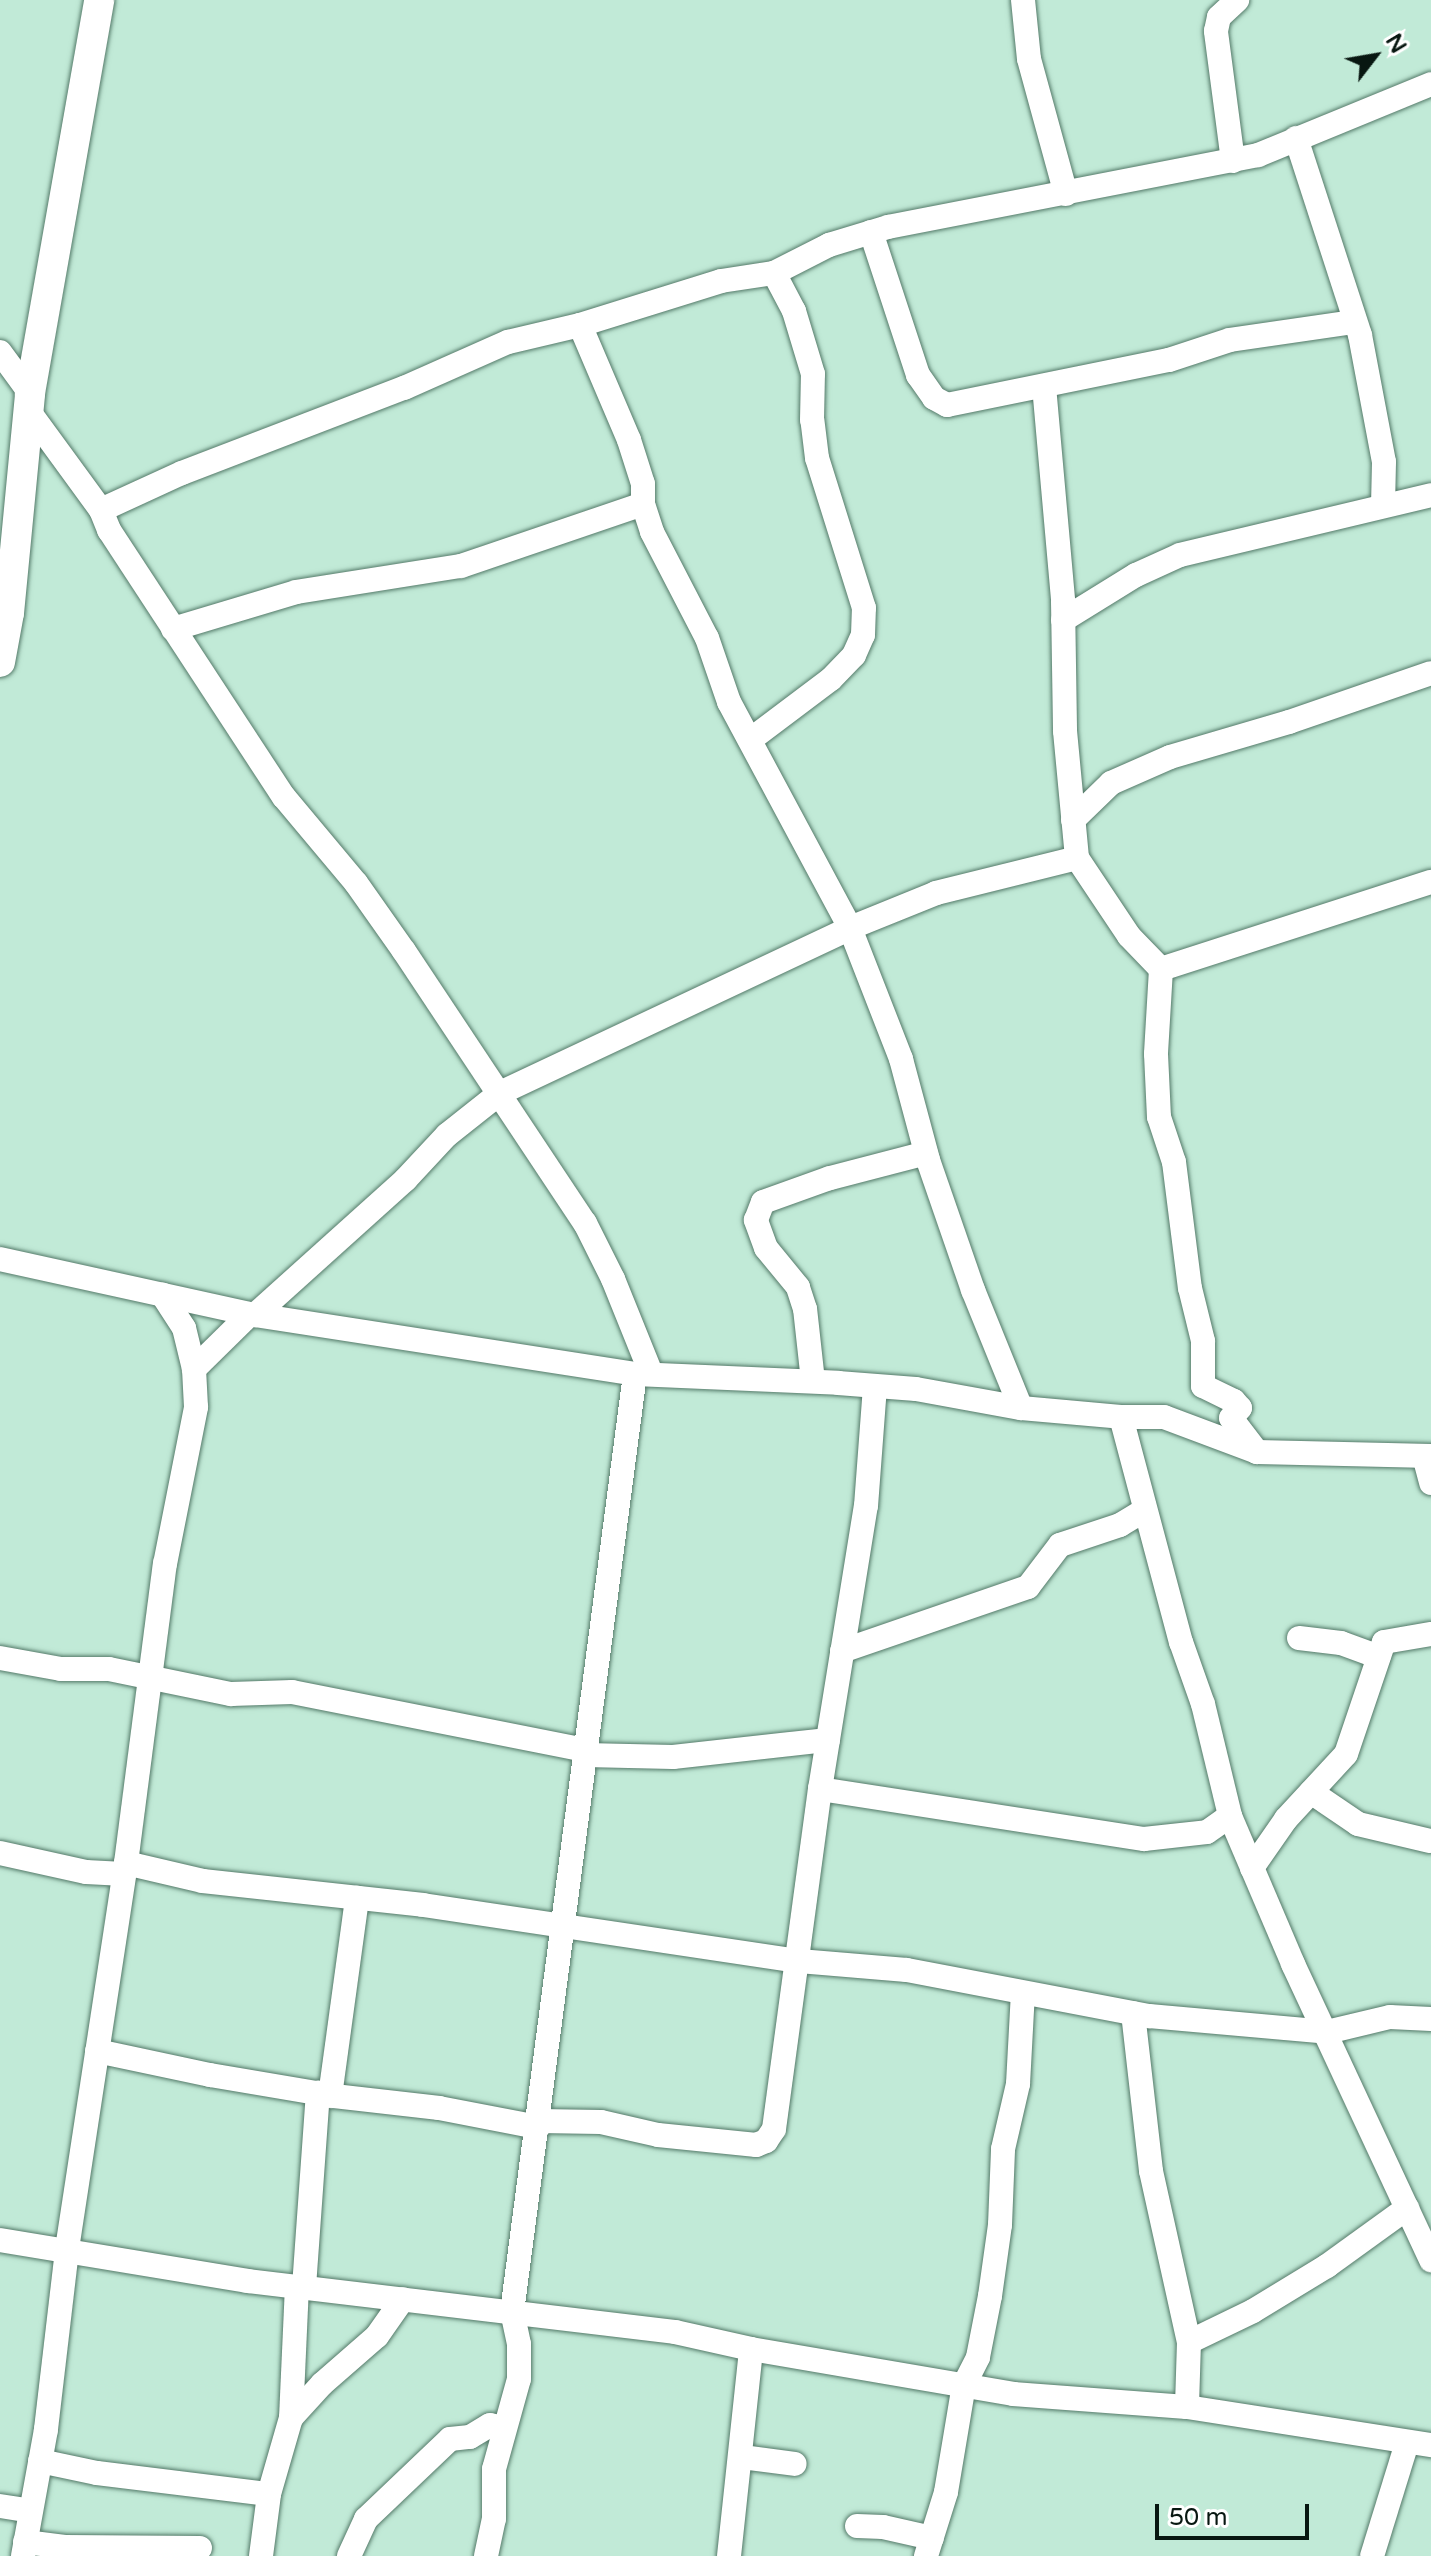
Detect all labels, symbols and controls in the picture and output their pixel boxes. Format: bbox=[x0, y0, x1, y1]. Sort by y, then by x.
north arrow bbox=[1335, 16, 1415, 96]
text: N bbox=[1380, 29, 1411, 58]
scale bar bbox=[1159, 2488, 1313, 2538]
text: 50 m bbox=[1169, 2503, 1227, 2532]

